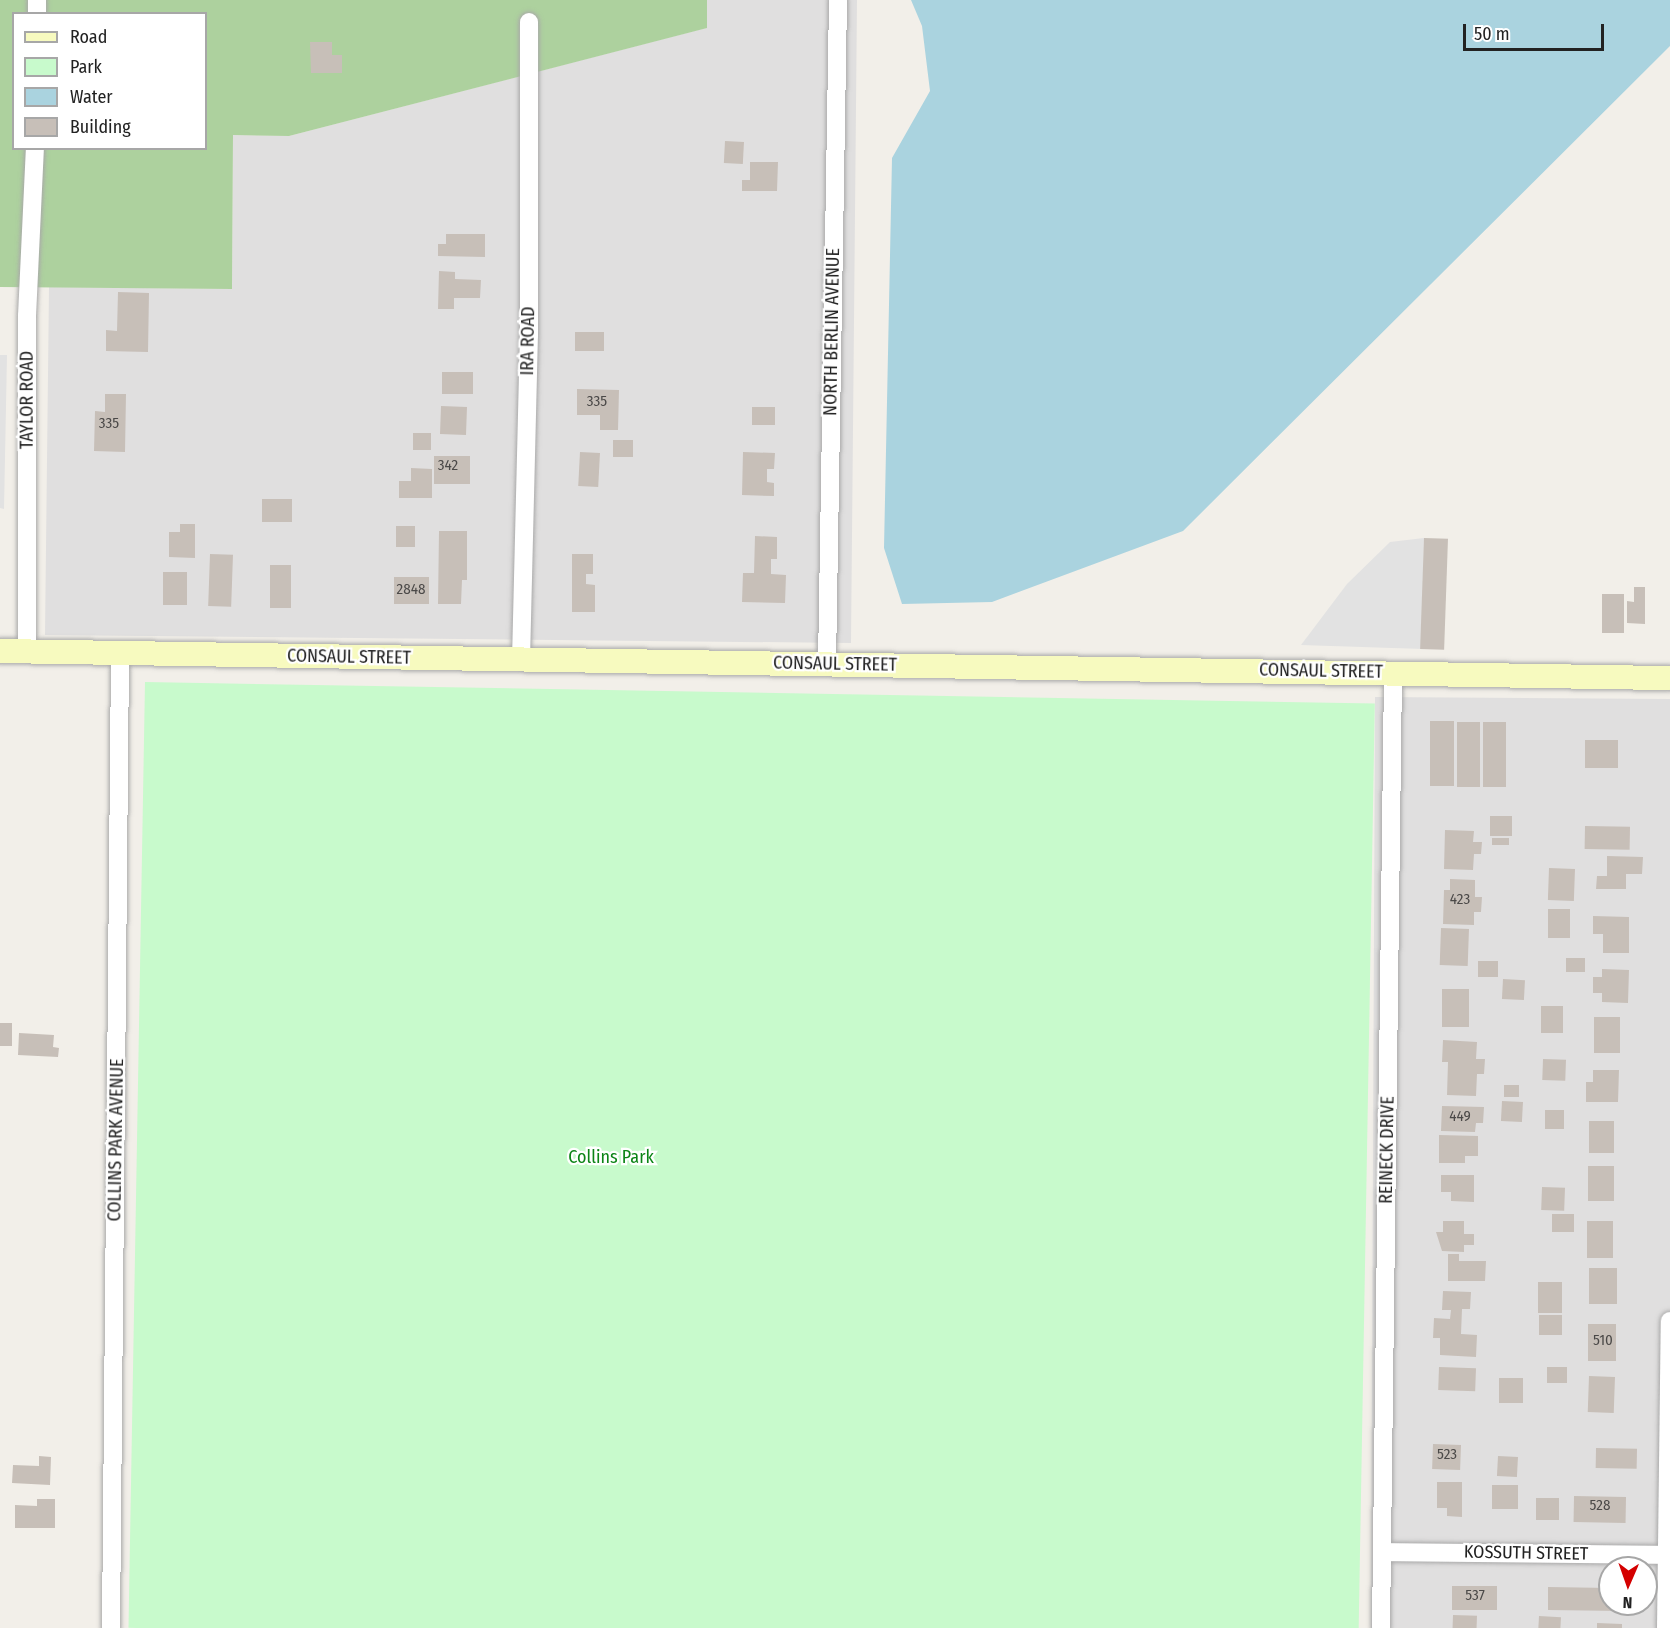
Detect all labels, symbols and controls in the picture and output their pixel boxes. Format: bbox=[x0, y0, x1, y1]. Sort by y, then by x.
legend bbox=[12, 12, 207, 150]
scale bar bbox=[1466, 12, 1607, 50]
text: 50 m bbox=[1474, 23, 1510, 45]
text: Road bbox=[70, 26, 107, 48]
text: Park bbox=[70, 56, 102, 78]
text: Water bbox=[70, 86, 113, 108]
text: Building bbox=[70, 116, 131, 138]
street label: NORTH BERLIN AVENUE bbox=[820, 248, 844, 416]
street label: IRA ROAD bbox=[517, 306, 539, 376]
street label: TAYLOR ROAD bbox=[16, 351, 38, 449]
house number: 335 bbox=[587, 393, 607, 411]
house number: 335 bbox=[99, 415, 119, 433]
house number: 342 bbox=[438, 457, 458, 475]
house number: 2848 bbox=[397, 581, 425, 599]
street label: CONSAUL STREET bbox=[287, 645, 411, 669]
street label: CONSAUL STREET bbox=[773, 652, 897, 676]
street label: CONSAUL STREET bbox=[1259, 659, 1383, 683]
house number: 423 bbox=[1450, 891, 1470, 909]
street label: COLLINS PARK AVENUE bbox=[104, 1058, 128, 1222]
street label: REINECK DRIVE bbox=[1375, 1096, 1399, 1204]
house number: 449 bbox=[1449, 1108, 1471, 1126]
park label: Collins Park bbox=[568, 1146, 654, 1168]
house number: 510 bbox=[1593, 1332, 1613, 1350]
house number: 523 bbox=[1437, 1446, 1457, 1464]
house number: 528 bbox=[1590, 1497, 1610, 1515]
street label: KOSSUTH STREET bbox=[1464, 1541, 1588, 1565]
north arrow bbox=[1598, 1556, 1658, 1616]
house number: 537 bbox=[1465, 1587, 1485, 1605]
text: N bbox=[1622, 1593, 1633, 1612]

